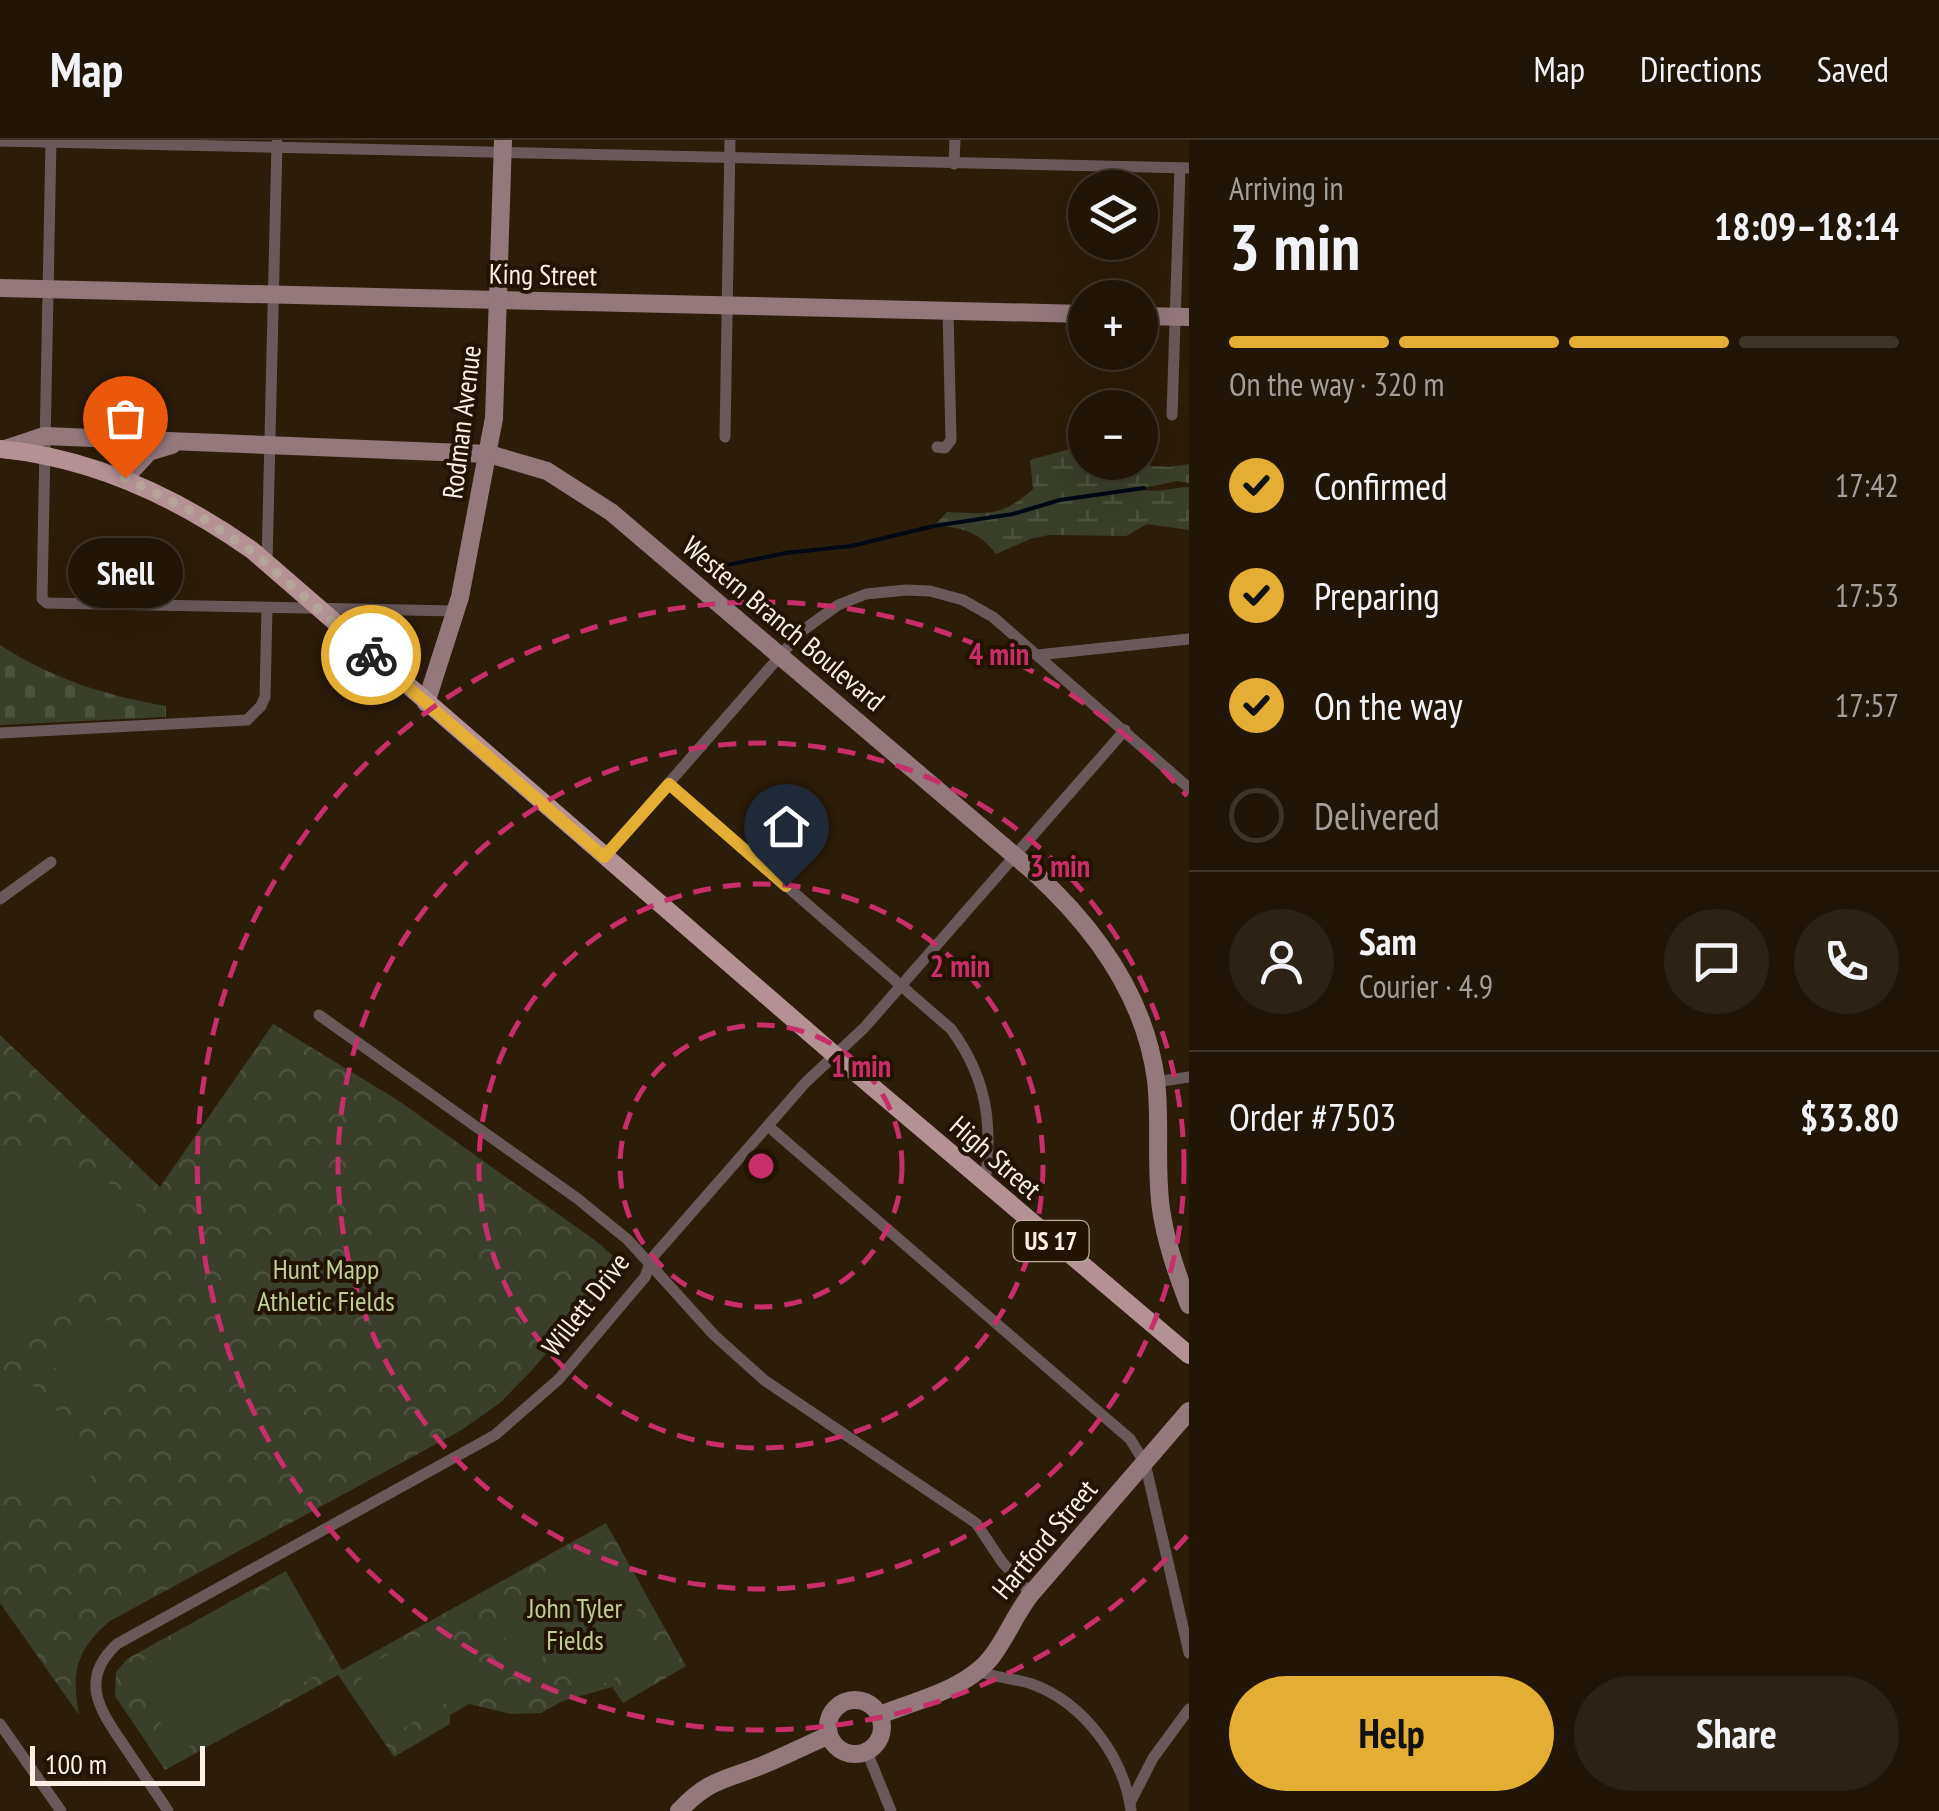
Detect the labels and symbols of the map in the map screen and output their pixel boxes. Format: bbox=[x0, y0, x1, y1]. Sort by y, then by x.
street label: King Street bbox=[489, 255, 598, 293]
street label: Rodman Avenue bbox=[433, 343, 489, 501]
pin bbox=[83, 376, 168, 479]
street label: Western Branch Boulevard bbox=[675, 527, 893, 719]
callout: Shell bbox=[68, 538, 182, 608]
courier bbox=[321, 605, 421, 705]
text: 4 min bbox=[969, 634, 1029, 673]
pin bbox=[744, 784, 829, 887]
text: 3 min bbox=[1030, 846, 1090, 885]
text: 2 min bbox=[930, 946, 990, 985]
text: 1 min bbox=[831, 1046, 891, 1085]
street label: High Street bbox=[943, 1107, 1050, 1207]
centre of rings bbox=[743, 1148, 779, 1184]
road number: US 17 bbox=[1014, 1221, 1088, 1261]
street label: Willett Drive bbox=[533, 1245, 637, 1363]
park label: Hunt Mapp Athletic Fields bbox=[257, 1250, 395, 1319]
street label: Hartford Street bbox=[983, 1471, 1105, 1606]
park label: John Tyler Fields bbox=[527, 1589, 623, 1658]
scale bar bbox=[30, 1741, 205, 1786]

